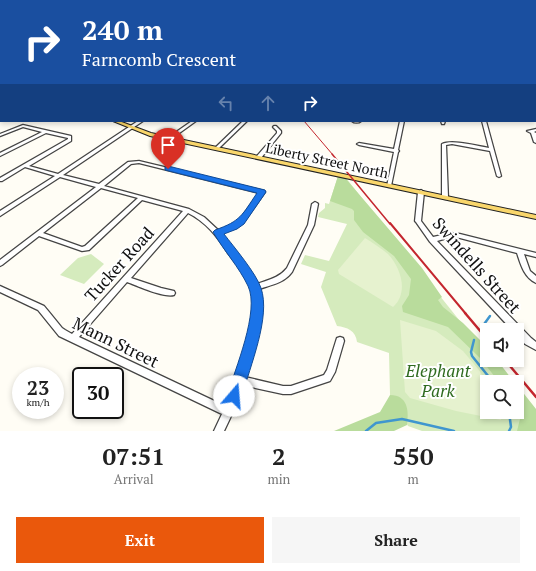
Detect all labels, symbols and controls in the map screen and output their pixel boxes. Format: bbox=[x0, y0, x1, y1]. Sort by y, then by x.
text: 240 m bbox=[82, 11, 163, 48]
icon: right bbox=[16, 16, 68, 68]
text: Farncomb Crescent bbox=[82, 47, 236, 71]
icon: left bbox=[215, 92, 237, 114]
icon: ahead bbox=[257, 92, 279, 114]
icon: right bbox=[299, 92, 321, 114]
pin bbox=[151, 128, 185, 169]
icon: arrive bbox=[157, 134, 179, 156]
street label: Liberty Street North bbox=[264, 138, 390, 182]
street label: Swindells Street bbox=[428, 212, 527, 318]
street label: Tucker Road bbox=[79, 221, 159, 306]
street label: Mann Street bbox=[69, 311, 163, 373]
map controls bbox=[480, 323, 524, 419]
button: sound bbox=[480, 323, 524, 367]
park label: Elephant Park bbox=[405, 359, 471, 402]
speed limit sign: 30 bbox=[72, 367, 124, 419]
text: 23 bbox=[27, 374, 49, 401]
position arrow bbox=[213, 375, 255, 417]
button: search bbox=[480, 375, 524, 419]
text: km/h bbox=[26, 396, 50, 409]
text: 07:51 bbox=[102, 440, 165, 472]
text: 2 bbox=[272, 440, 286, 472]
text: 550 bbox=[393, 440, 433, 472]
text: Arrival bbox=[114, 470, 154, 488]
text: min bbox=[267, 470, 290, 488]
text: m bbox=[408, 470, 419, 488]
button: Exit bbox=[16, 517, 264, 563]
button: Share bbox=[272, 517, 520, 563]

